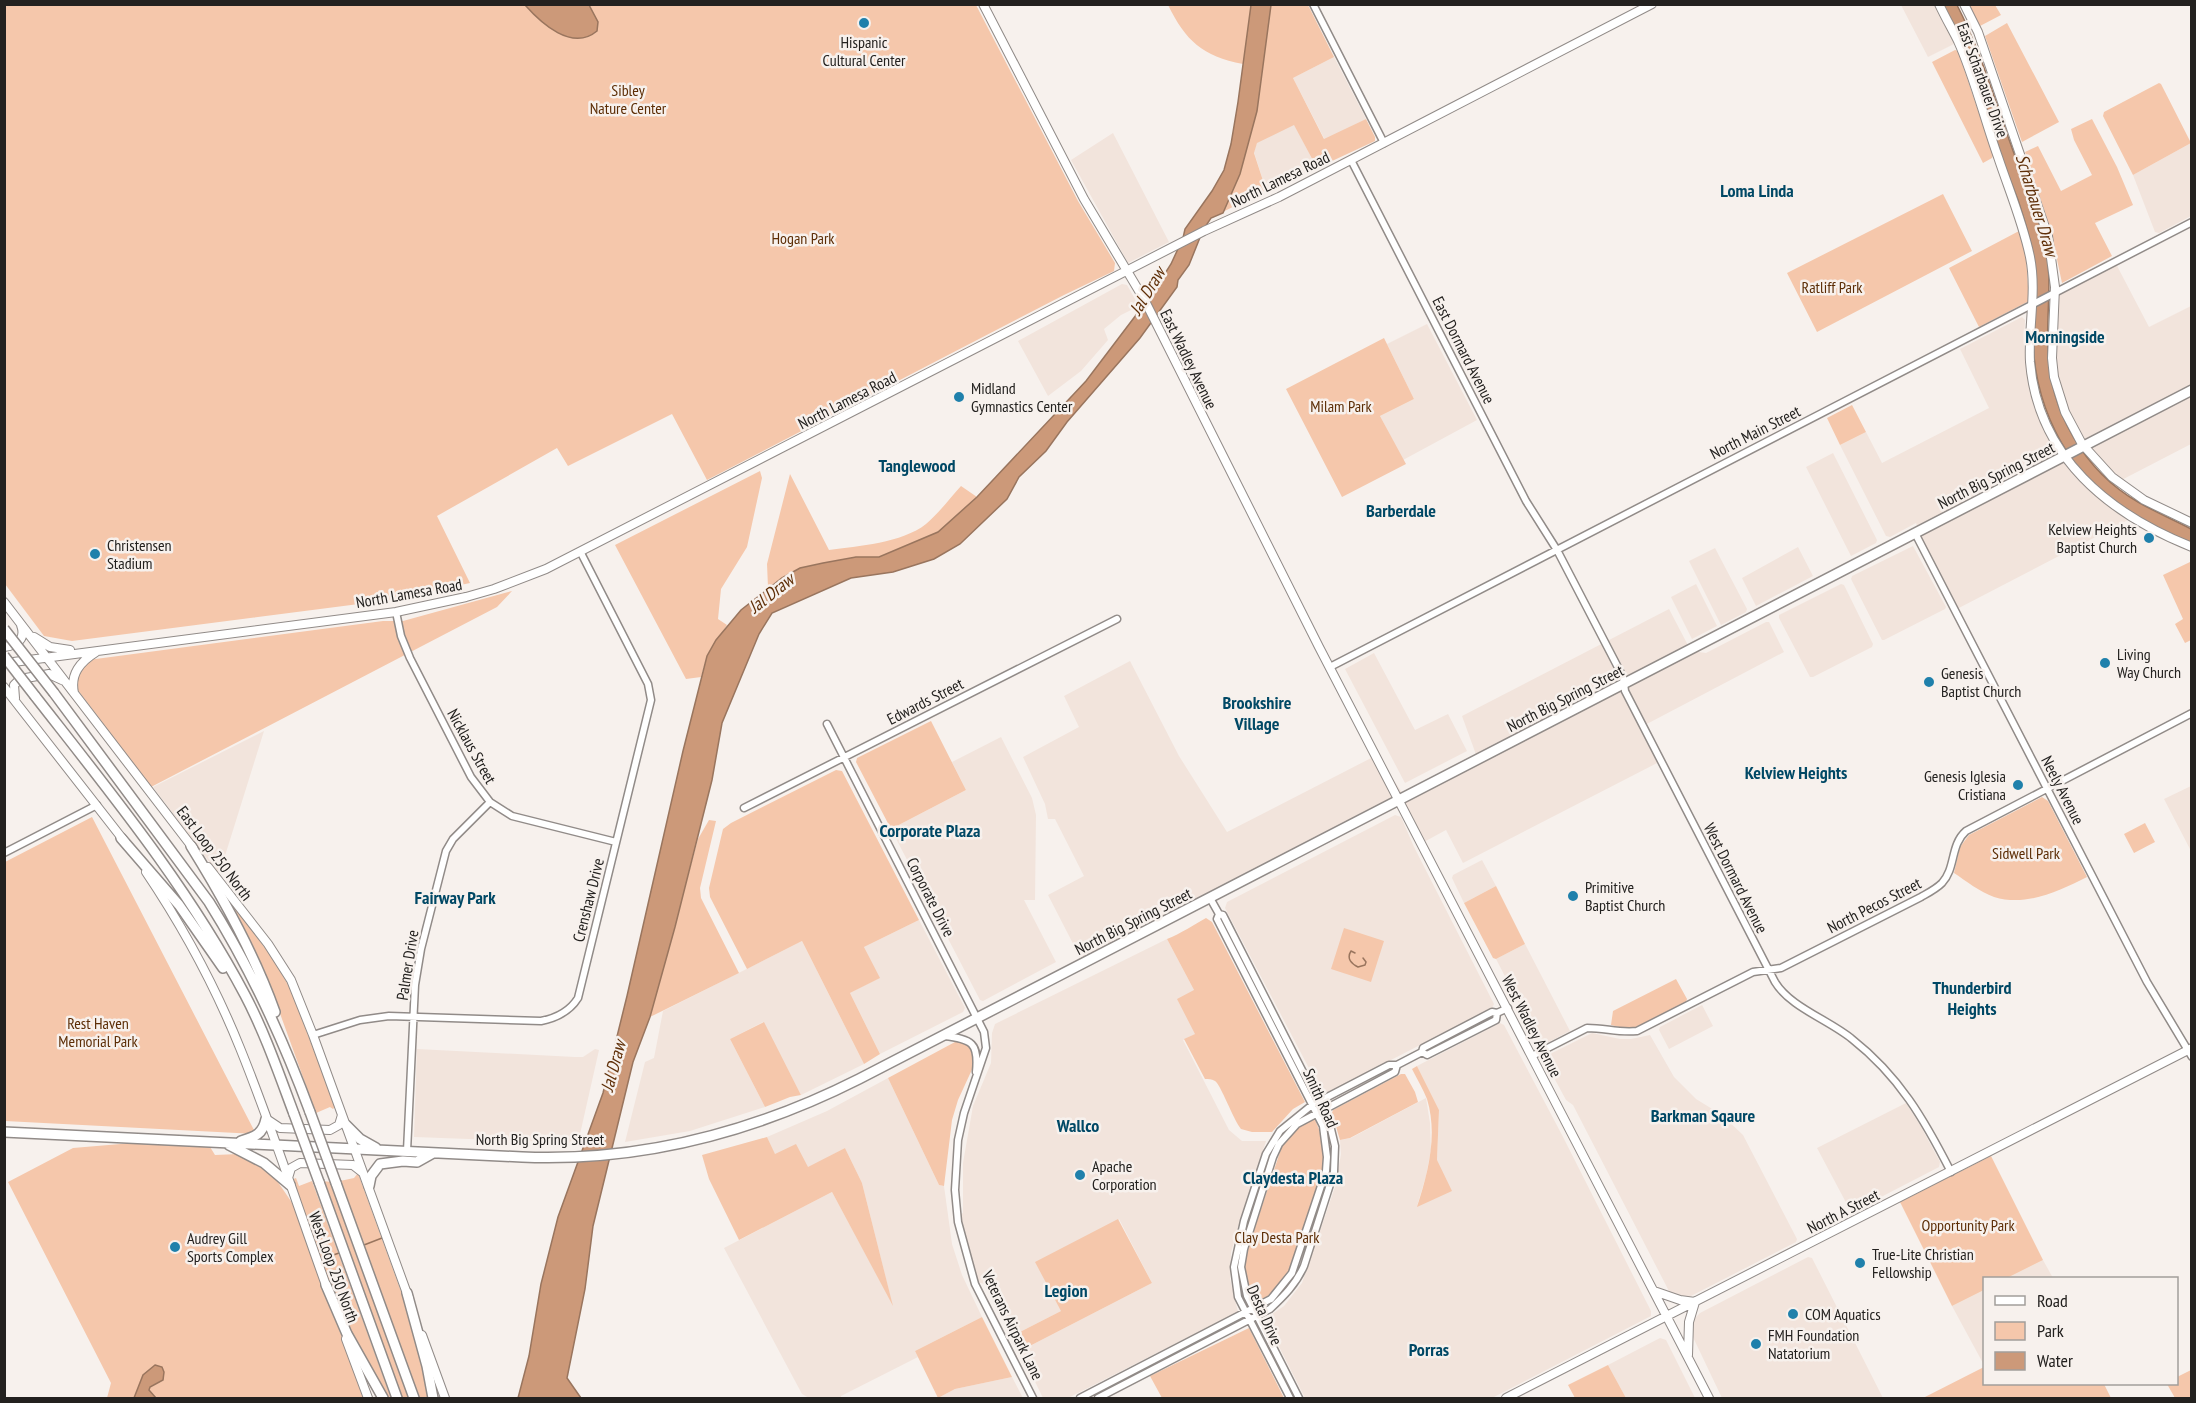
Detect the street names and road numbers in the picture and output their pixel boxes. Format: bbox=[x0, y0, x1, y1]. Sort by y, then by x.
street label: East Scharbauer Drive bbox=[1953, 20, 2013, 140]
street label: North Lamesa Road bbox=[1227, 146, 1333, 212]
street label: East Dormard Avenue bbox=[1428, 293, 1500, 407]
street label: East Wadley Avenue bbox=[1156, 306, 1222, 412]
street label: North Lamesa Road bbox=[795, 367, 899, 433]
street label: North Main Street bbox=[1706, 400, 1804, 463]
street label: North Big Spring Street bbox=[1934, 437, 2058, 513]
street label: North Lamesa Road bbox=[354, 574, 464, 612]
street label: North Big Spring Street bbox=[1503, 660, 1627, 736]
street label: Edwards Street bbox=[884, 673, 967, 729]
street label: Nicklaus Street bbox=[443, 705, 501, 788]
street label: Neely Avenue bbox=[2037, 752, 2089, 828]
street label: East Loop 250 North bbox=[173, 802, 257, 904]
street label: West Dormard Avenue bbox=[1700, 819, 1772, 937]
street label: Corporate Drive bbox=[903, 854, 959, 940]
street label: Crenshaw Drive bbox=[568, 856, 608, 944]
street label: North Pecos Street bbox=[1824, 873, 1925, 937]
street label: North Big Spring Street bbox=[1071, 883, 1195, 959]
street label: Palmer Drive bbox=[392, 928, 422, 1002]
street label: West Wadley Avenue bbox=[1498, 971, 1566, 1081]
street label: Smith Road bbox=[1299, 1065, 1343, 1131]
street label: North Big Spring Street bbox=[476, 1129, 605, 1149]
street label: North A Street bbox=[1804, 1184, 1883, 1238]
street label: West Loop 250 North bbox=[305, 1209, 363, 1325]
street label: Veterans Airpark Lane bbox=[977, 1266, 1048, 1383]
street label: Desta Drive bbox=[1243, 1282, 1287, 1348]

